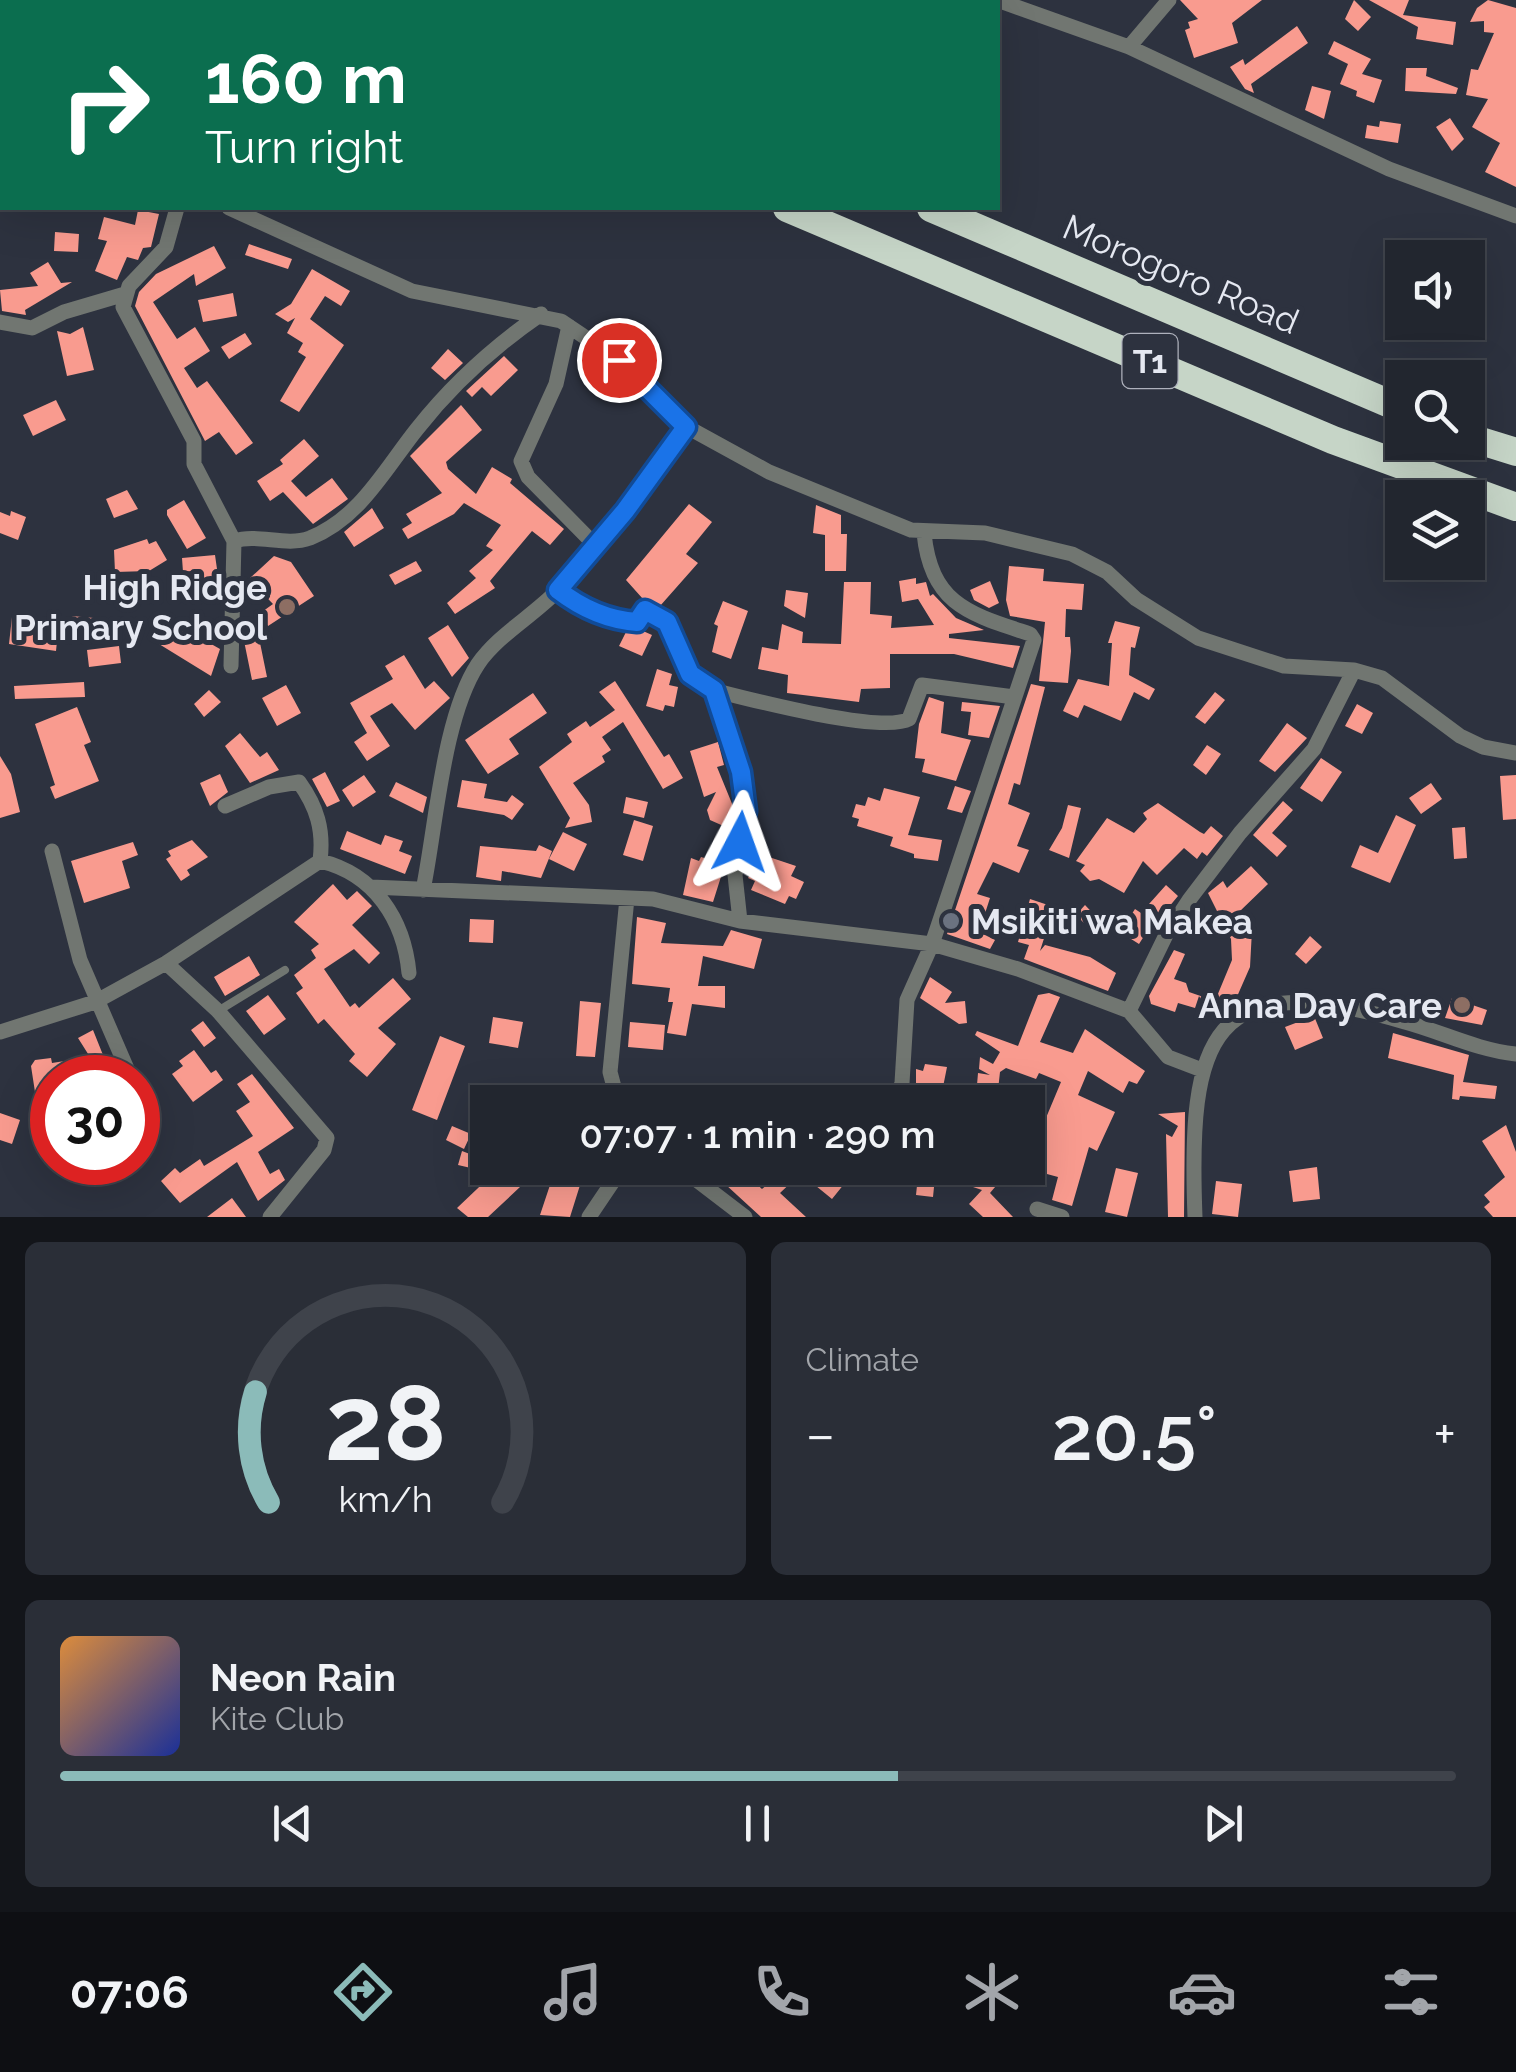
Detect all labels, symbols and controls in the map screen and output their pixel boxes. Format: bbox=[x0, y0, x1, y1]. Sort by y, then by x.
text: 160 m bbox=[205, 37, 407, 119]
icon: right bbox=[40, 40, 170, 170]
text: Turn right bbox=[205, 121, 403, 174]
street label: Morogoro Road bbox=[1057, 206, 1305, 342]
map controls bbox=[1385, 240, 1485, 580]
button: sound bbox=[1385, 240, 1485, 340]
pin bbox=[577, 318, 662, 403]
icon: arrive bbox=[592, 333, 647, 388]
road number: T1 bbox=[1122, 334, 1178, 388]
button: search bbox=[1385, 360, 1485, 460]
button: layers bbox=[1385, 480, 1485, 580]
place label: High Ridge Primary School bbox=[14, 567, 268, 648]
marker: High Ridge Primary School bbox=[276, 596, 298, 618]
position arrow bbox=[688, 790, 792, 894]
place label: Msikiti wa Makea bbox=[971, 901, 1253, 942]
marker: Msikiti wa Makea bbox=[940, 910, 962, 932]
place label: Anna Day Care bbox=[1198, 985, 1442, 1026]
marker: Anna Day Care bbox=[1451, 994, 1473, 1016]
speed limit sign: 30 bbox=[30, 1055, 160, 1185]
text: 07:07 · 1 min · 290 m bbox=[579, 1112, 936, 1157]
text: Climate bbox=[806, 1341, 919, 1378]
text: 28 bbox=[325, 1362, 446, 1484]
text: 20.5° bbox=[1051, 1389, 1217, 1478]
text: − bbox=[806, 1402, 835, 1467]
text: + bbox=[1433, 1402, 1456, 1467]
text: km/h bbox=[338, 1478, 432, 1520]
text: Neon Rain bbox=[210, 1655, 396, 1700]
text: Kite Club bbox=[210, 1700, 344, 1737]
icon: previous bbox=[265, 1796, 320, 1851]
icon: pause bbox=[730, 1796, 785, 1851]
icon: next bbox=[1196, 1796, 1251, 1851]
icon: directions bbox=[328, 1957, 398, 2027]
icon: music bbox=[538, 1957, 608, 2027]
icon: phone bbox=[747, 1957, 817, 2027]
icon: climate bbox=[957, 1957, 1027, 2027]
icon: car bbox=[1167, 1957, 1237, 2027]
icon: filters bbox=[1376, 1957, 1446, 2027]
text: 07:06 bbox=[70, 1966, 189, 2019]

